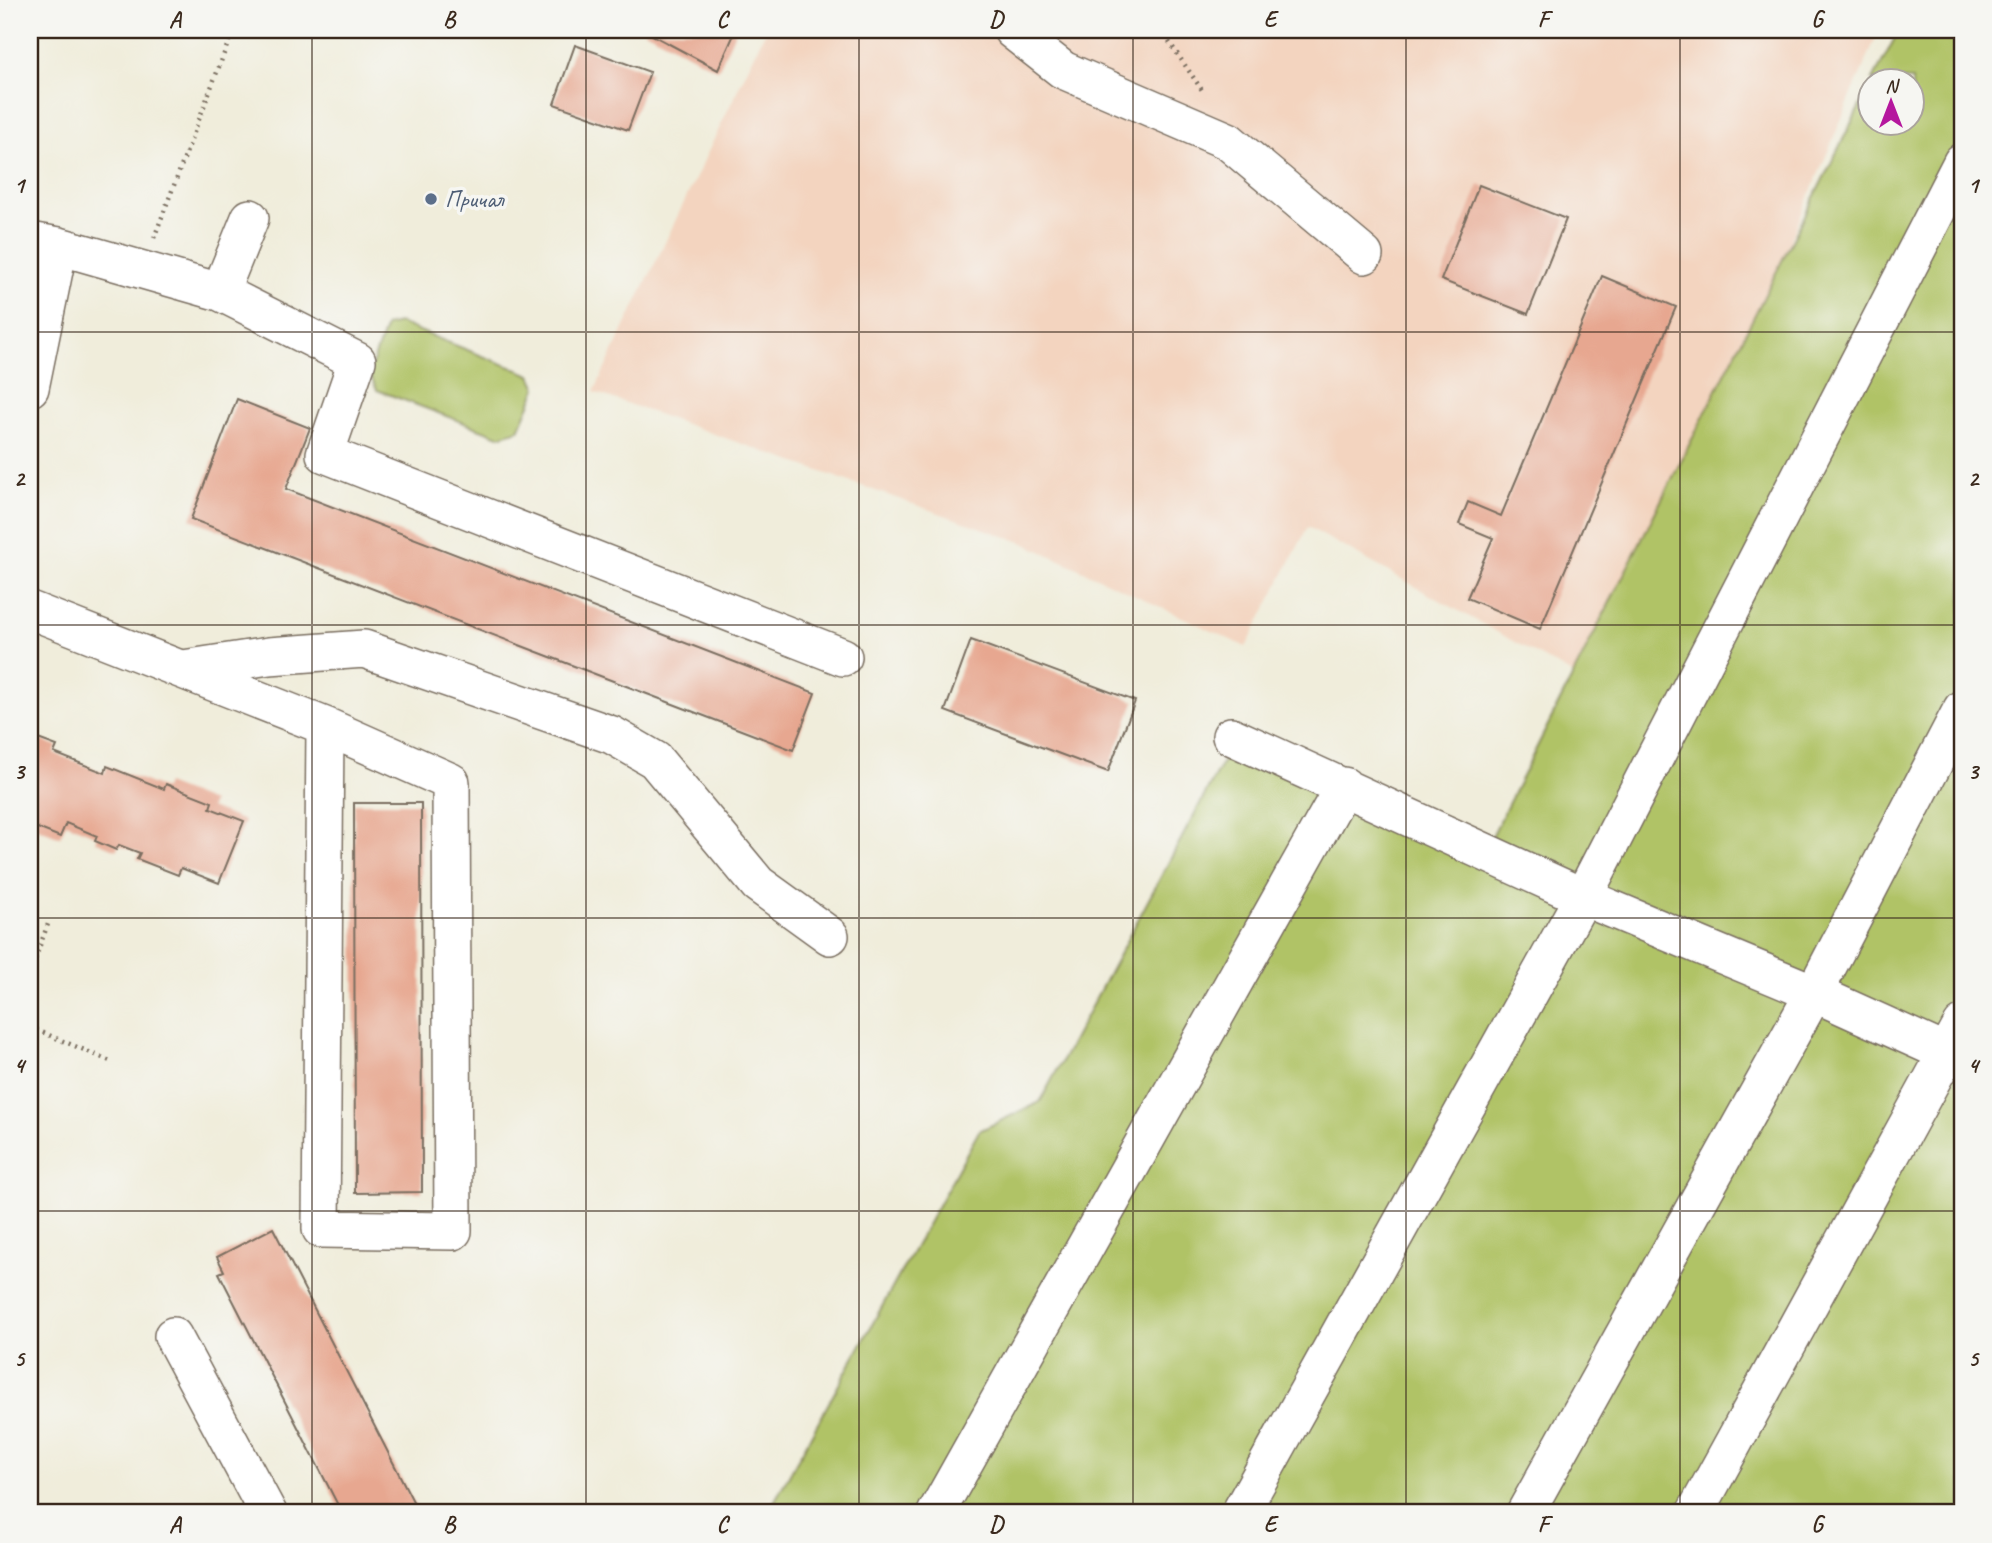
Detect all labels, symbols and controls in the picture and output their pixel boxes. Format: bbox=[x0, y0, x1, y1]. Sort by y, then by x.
text: A bbox=[169, 5, 183, 34]
text: B bbox=[443, 5, 457, 34]
text: C bbox=[717, 5, 731, 34]
text: D bbox=[989, 5, 1005, 34]
text: E bbox=[1264, 5, 1280, 34]
text: F bbox=[1538, 5, 1554, 34]
text: G bbox=[1811, 5, 1826, 34]
north arrow bbox=[1856, 66, 1926, 136]
text: N bbox=[1885, 74, 1900, 98]
text: 1 bbox=[14, 171, 27, 200]
text: 1 bbox=[1968, 171, 1981, 200]
place label: Причал bbox=[445, 184, 506, 214]
marker: Причал bbox=[423, 191, 439, 207]
text: 2 bbox=[14, 464, 27, 493]
text: 2 bbox=[1968, 464, 1981, 493]
text: 3 bbox=[14, 757, 27, 786]
text: 3 bbox=[1968, 757, 1981, 786]
text: 4 bbox=[14, 1051, 27, 1080]
text: 4 bbox=[1968, 1051, 1981, 1080]
text: 5 bbox=[14, 1344, 26, 1373]
text: 5 bbox=[1968, 1344, 1980, 1373]
text: A bbox=[169, 1510, 183, 1539]
text: B bbox=[443, 1510, 457, 1539]
text: C bbox=[717, 1510, 731, 1539]
text: D bbox=[989, 1510, 1005, 1539]
text: E bbox=[1264, 1510, 1280, 1539]
text: F bbox=[1538, 1510, 1554, 1539]
text: G bbox=[1811, 1510, 1826, 1539]

